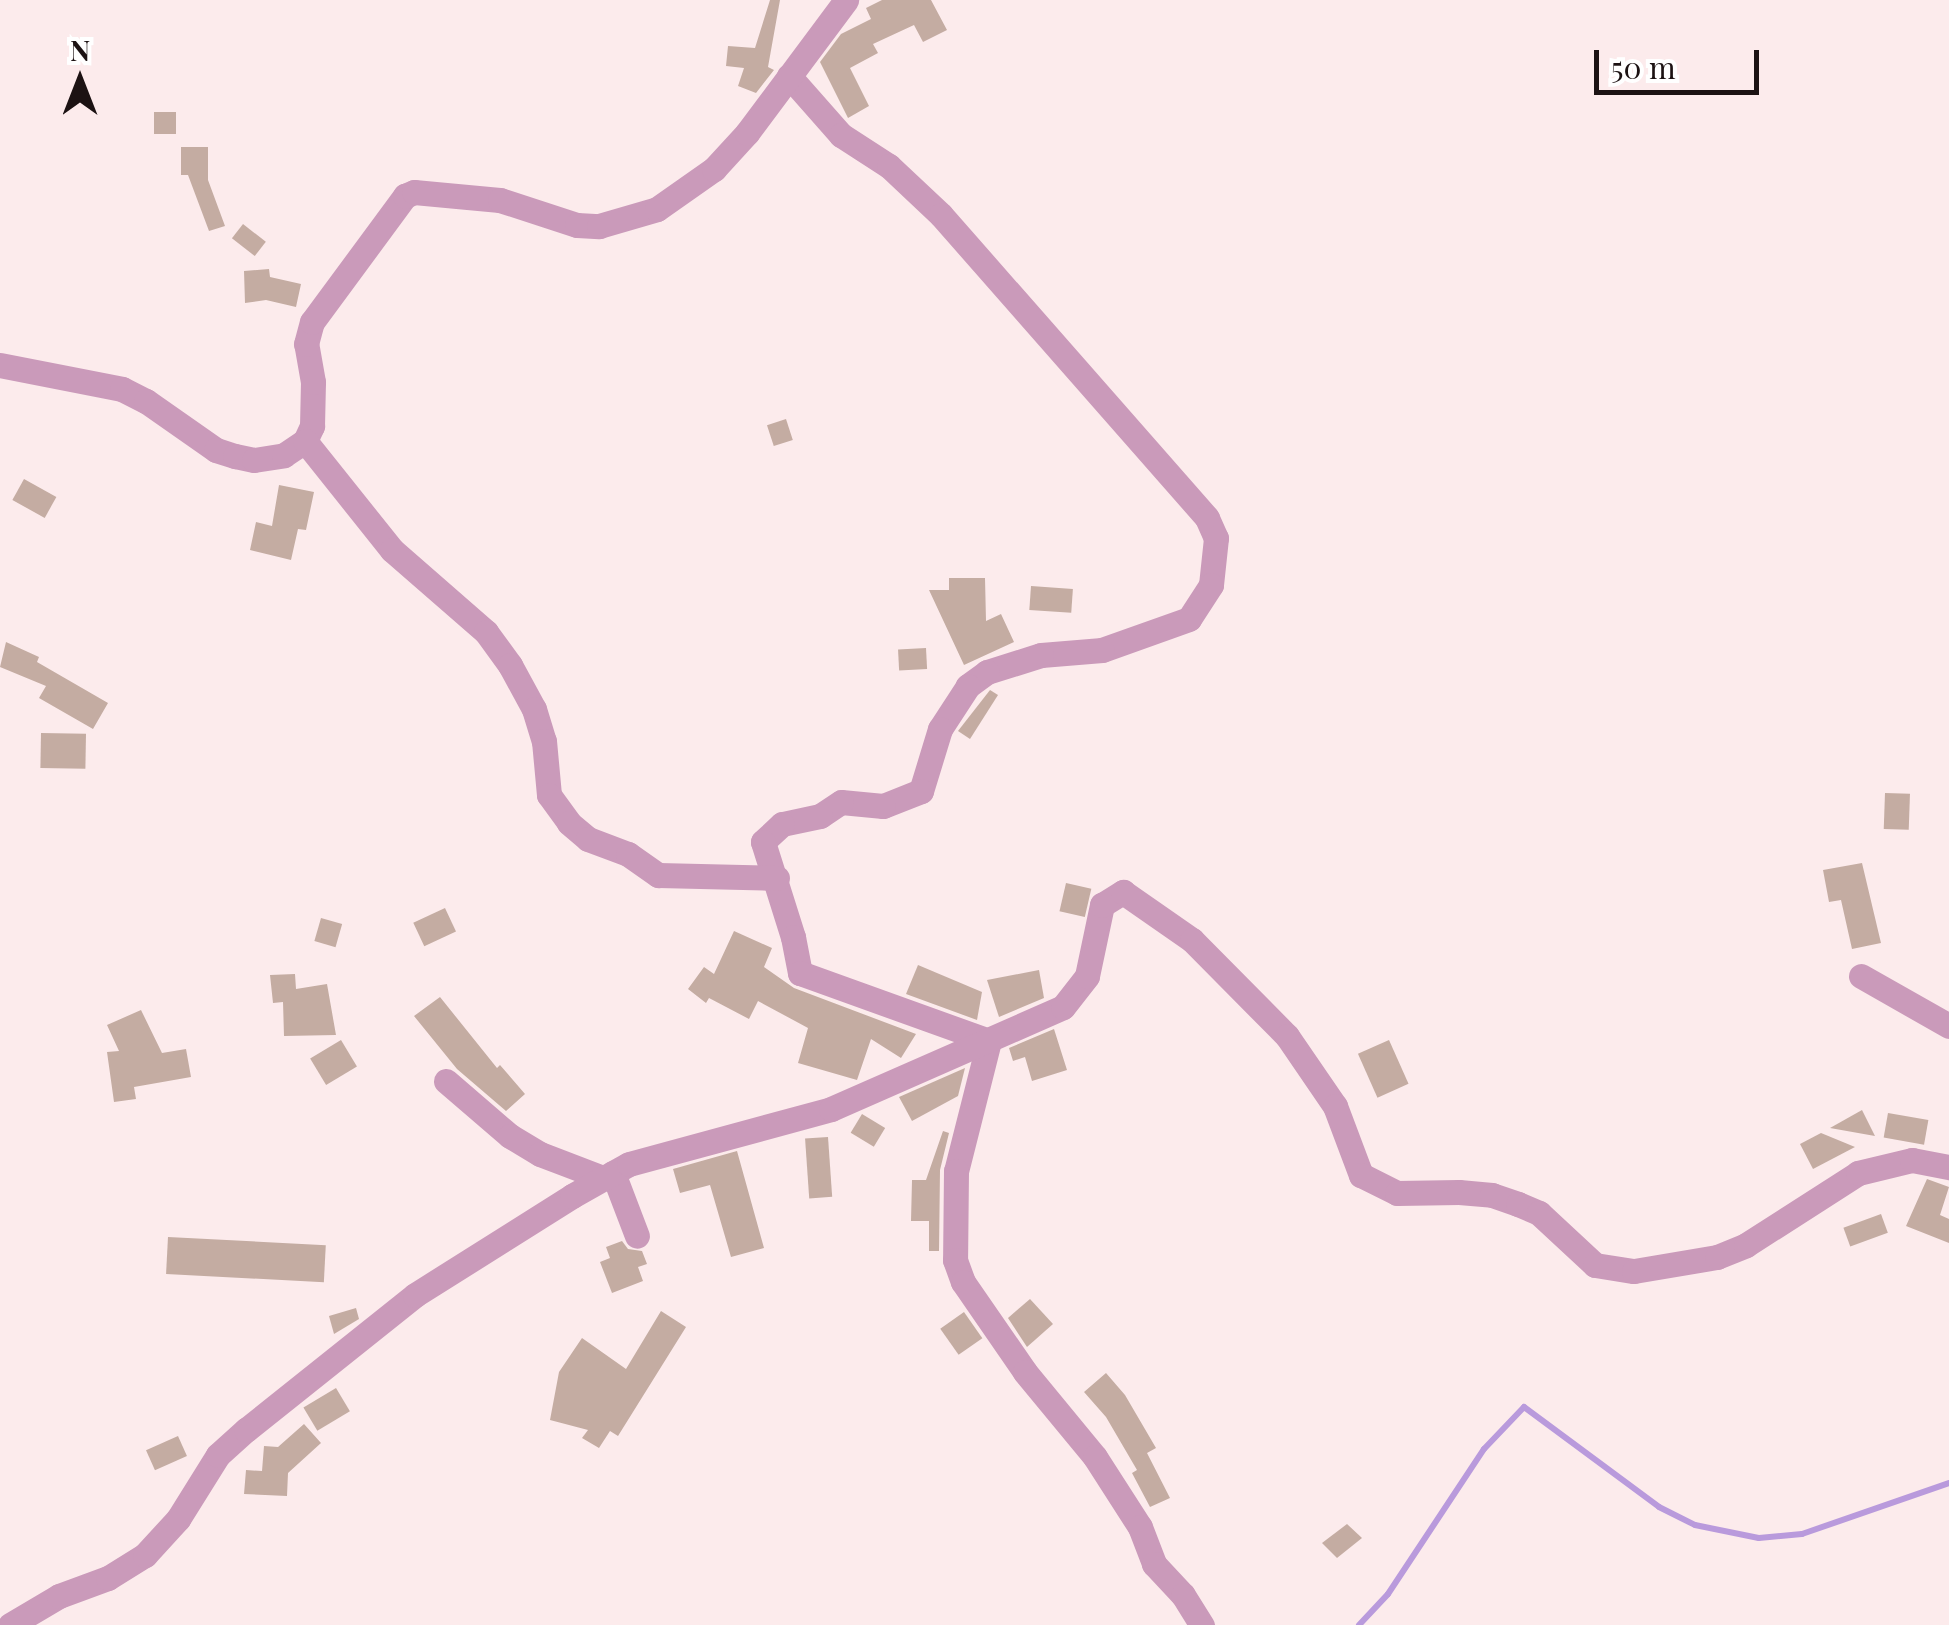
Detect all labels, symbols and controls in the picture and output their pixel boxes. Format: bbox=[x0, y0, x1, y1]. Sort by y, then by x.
north arrow bbox=[30, 30, 130, 130]
scale bar bbox=[1599, 30, 1764, 92]
text: N bbox=[70, 31, 90, 68]
text: 50 m bbox=[1611, 47, 1676, 87]

